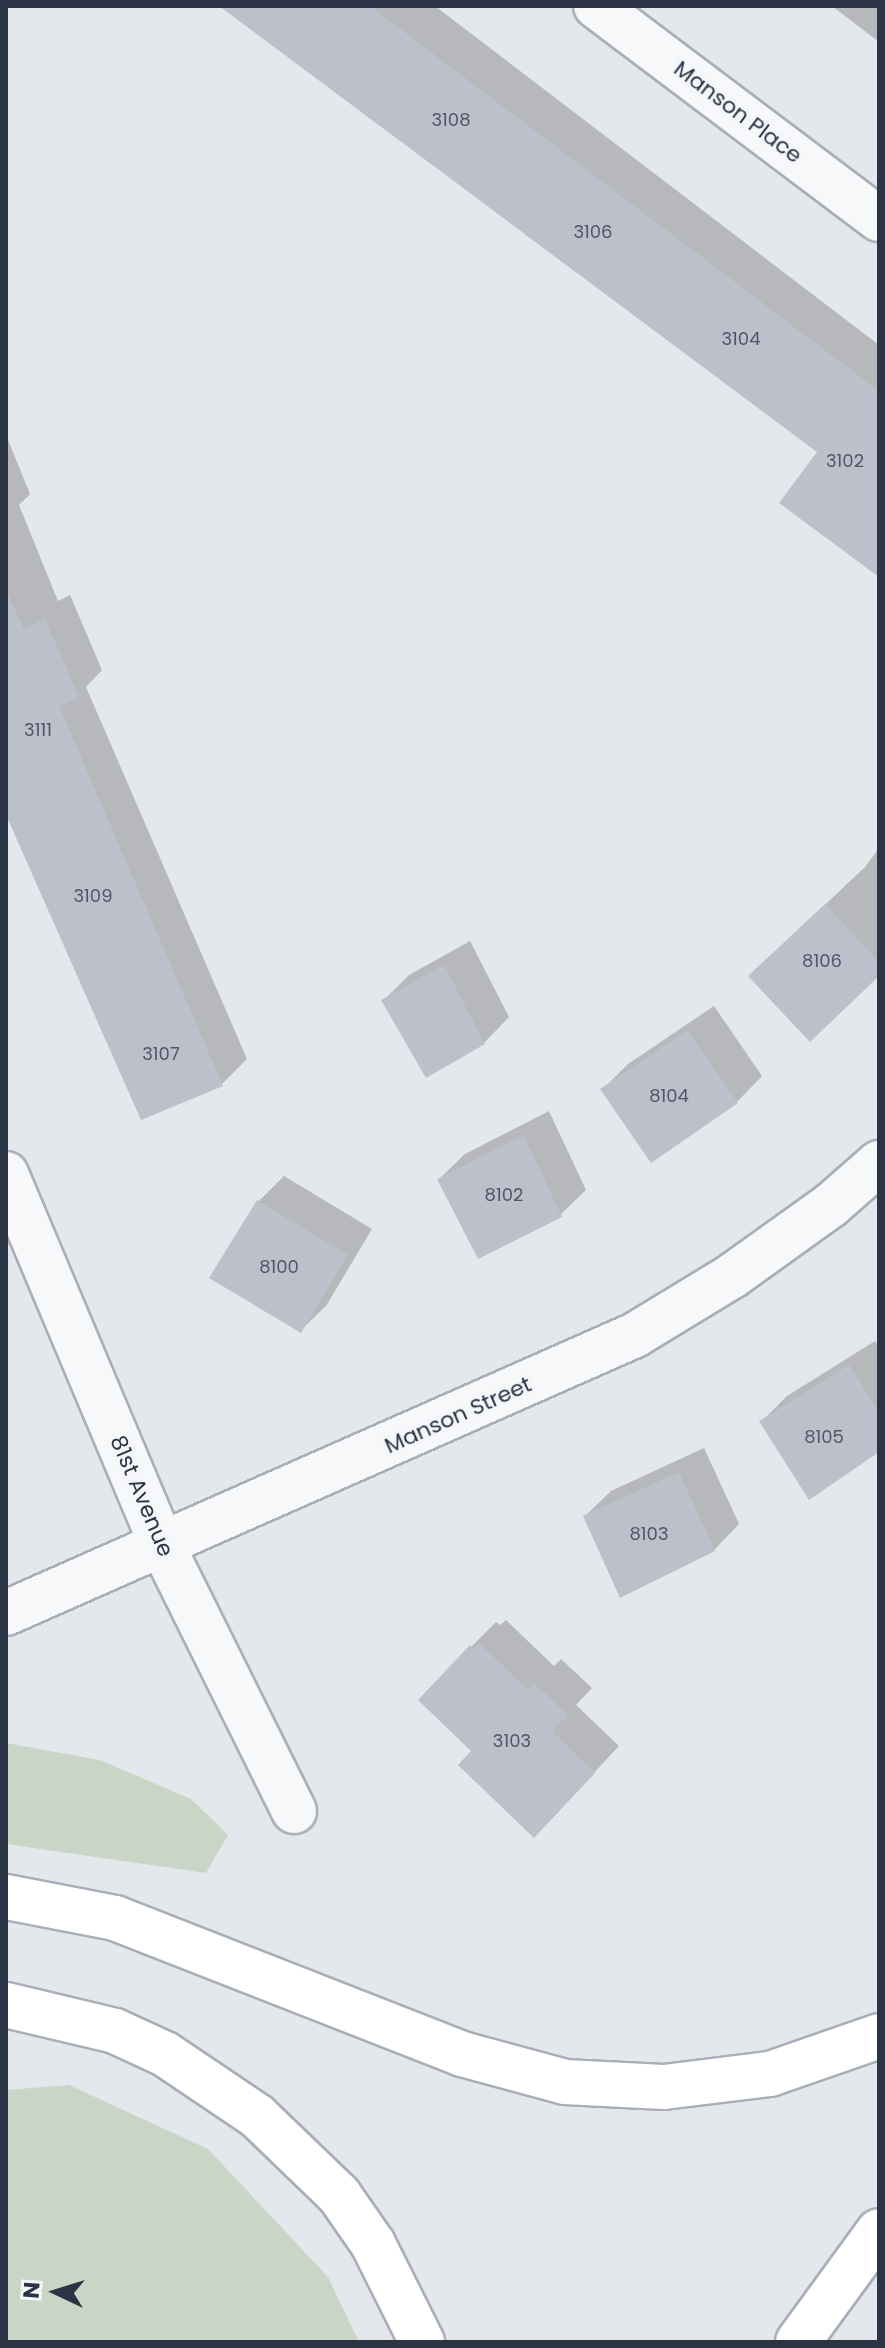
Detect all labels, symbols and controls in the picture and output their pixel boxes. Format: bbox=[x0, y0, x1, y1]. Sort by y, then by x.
street label: Manson Place bbox=[669, 55, 807, 169]
house number: 3108 bbox=[431, 109, 471, 131]
house number: 3106 bbox=[573, 221, 613, 243]
house number: 3104 bbox=[722, 328, 760, 350]
house number: 3102 bbox=[826, 450, 864, 472]
house number: 3111 bbox=[24, 719, 52, 741]
house number: 3109 bbox=[73, 885, 113, 907]
house number: 8106 bbox=[802, 950, 842, 972]
house number: 3107 bbox=[142, 1043, 180, 1065]
house number: 8104 bbox=[649, 1085, 689, 1107]
house number: 8102 bbox=[485, 1184, 523, 1206]
house number: 8100 bbox=[259, 1256, 299, 1278]
street label: Manson Street bbox=[381, 1371, 535, 1459]
house number: 8105 bbox=[804, 1426, 844, 1448]
street label: 81st Avenue bbox=[105, 1432, 179, 1560]
house number: 8103 bbox=[629, 1523, 669, 1545]
house number: 3103 bbox=[493, 1730, 531, 1752]
north arrow bbox=[16, 2252, 96, 2332]
text: N bbox=[16, 2281, 48, 2300]

